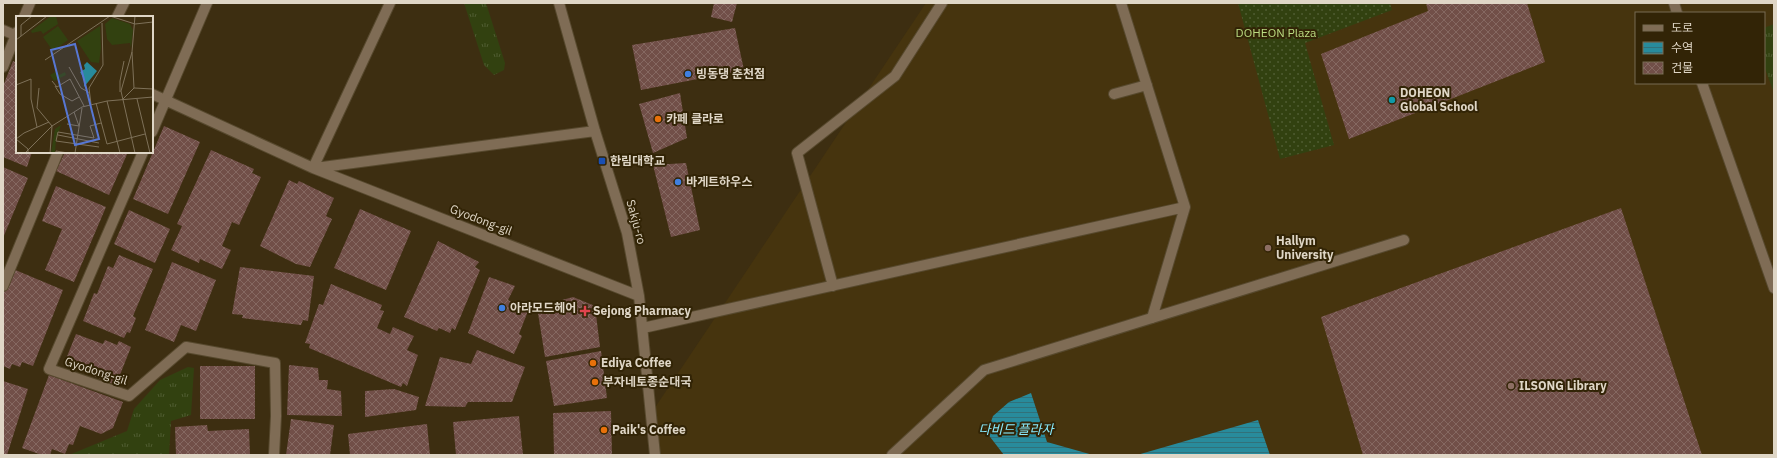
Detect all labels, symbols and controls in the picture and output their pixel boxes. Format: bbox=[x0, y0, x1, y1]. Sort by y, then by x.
legend bbox=[1635, 12, 1765, 84]
inset map bbox=[16, 16, 153, 153]
text: 도로 bbox=[1671, 20, 1693, 35]
park label: DOHEON Plaza bbox=[1236, 25, 1317, 40]
text: 수역 bbox=[1671, 40, 1693, 55]
text: 건물 bbox=[1671, 60, 1693, 75]
place label: 빙동댕 춘천점 bbox=[696, 66, 765, 81]
marker: 빙동댕 춘천점 bbox=[683, 69, 693, 79]
place label: DOHEON Global School bbox=[1400, 85, 1478, 114]
marker: DOHEON Global School bbox=[1387, 95, 1397, 105]
place label: 카페 클라로 bbox=[666, 111, 724, 126]
marker: 카페 클라로 bbox=[653, 114, 663, 124]
place label: 한림대학교 bbox=[610, 153, 665, 168]
marker: 한림대학교 bbox=[597, 156, 607, 166]
place label: 바게트하우스 bbox=[686, 174, 752, 189]
marker: 바게트하우스 bbox=[673, 177, 683, 187]
street label: Sakju-ro bbox=[623, 198, 650, 246]
street label: Gyodong-gil bbox=[448, 201, 514, 238]
place label: Hallym University bbox=[1276, 233, 1334, 262]
marker: Hallym University bbox=[1263, 243, 1273, 253]
place label: 아라모드헤어 bbox=[510, 300, 576, 315]
marker: 아라모드헤어 bbox=[497, 303, 507, 313]
place label: Sejong Pharmacy bbox=[593, 303, 692, 318]
marker: Sejong Pharmacy bbox=[580, 306, 590, 316]
street label: Gyodong-gil bbox=[63, 353, 129, 388]
place label: Ediya Coffee bbox=[601, 355, 672, 370]
marker: Ediya Coffee bbox=[588, 358, 598, 368]
place label: 부자네토종순대국 bbox=[603, 374, 691, 389]
marker: 부자네토종순대국 bbox=[590, 377, 600, 387]
place label: ILSONG Library bbox=[1519, 378, 1607, 393]
marker: ILSONG Library bbox=[1506, 381, 1516, 391]
water label: 다비드 플라자 bbox=[979, 421, 1055, 438]
place label: Paik's Coffee bbox=[612, 422, 686, 437]
marker: Paik's Coffee bbox=[599, 425, 609, 435]

